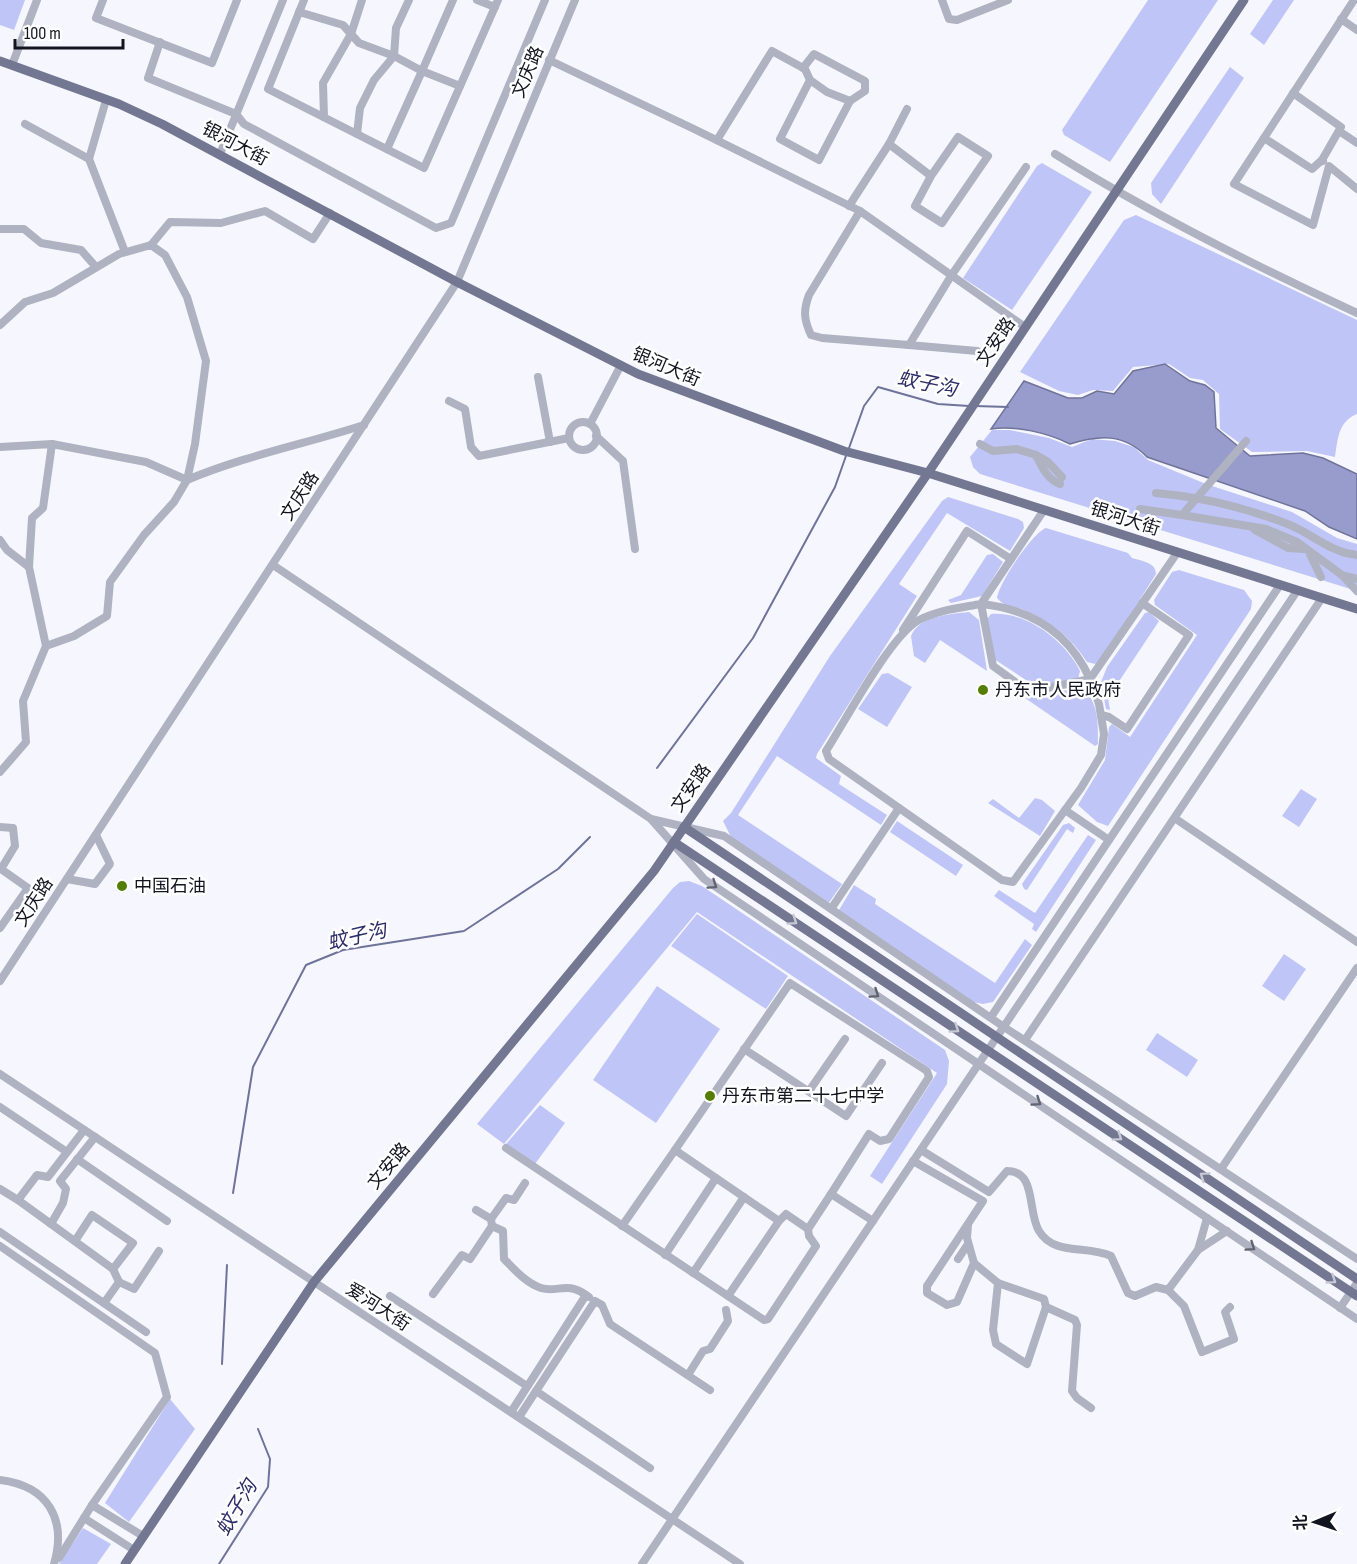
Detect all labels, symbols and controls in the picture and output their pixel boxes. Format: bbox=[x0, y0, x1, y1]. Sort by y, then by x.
scale bar bbox=[15, 12, 123, 50]
text: 100 m bbox=[24, 23, 61, 44]
street label: 文庆路 bbox=[508, 43, 548, 101]
street label: 银河大街 bbox=[198, 118, 272, 170]
street label: 文安路 bbox=[972, 314, 1020, 370]
street label: 银河大街 bbox=[629, 343, 703, 391]
water label: 蚊子沟 bbox=[895, 366, 961, 402]
street label: 文庆路 bbox=[276, 468, 324, 524]
street label: 银河大街 bbox=[1088, 498, 1162, 540]
place label: 丹东市人民政府 bbox=[995, 680, 1121, 701]
marker: 丹东市人民政府 bbox=[976, 683, 990, 697]
street label: 文安路 bbox=[667, 760, 715, 816]
street label: 文庆路 bbox=[10, 874, 58, 930]
place label: 中国石油 bbox=[134, 876, 206, 897]
one-way arrow bbox=[707, 878, 717, 890]
marker: 中国石油 bbox=[115, 879, 129, 893]
one-way arrow bbox=[786, 914, 797, 925]
water label: 蚊子沟 bbox=[325, 918, 391, 955]
one-way arrow bbox=[869, 986, 879, 998]
one-way arrow bbox=[948, 1022, 959, 1033]
place label: 丹东市第二十七中学 bbox=[722, 1086, 884, 1107]
marker: 丹东市第二十七中学 bbox=[703, 1089, 717, 1103]
one-way arrow bbox=[1030, 1095, 1041, 1106]
one-way arrow bbox=[1111, 1130, 1122, 1141]
street label: 文安路 bbox=[364, 1139, 414, 1193]
one-way arrow bbox=[1200, 1172, 1210, 1184]
one-way arrow bbox=[1244, 1240, 1255, 1251]
one-way arrow bbox=[1326, 1273, 1337, 1284]
street label: 爱河大街 bbox=[342, 1279, 414, 1335]
water label: 蚊子沟 bbox=[212, 1474, 263, 1540]
north arrow bbox=[1285, 1492, 1345, 1552]
text: 北 bbox=[1292, 1514, 1311, 1531]

